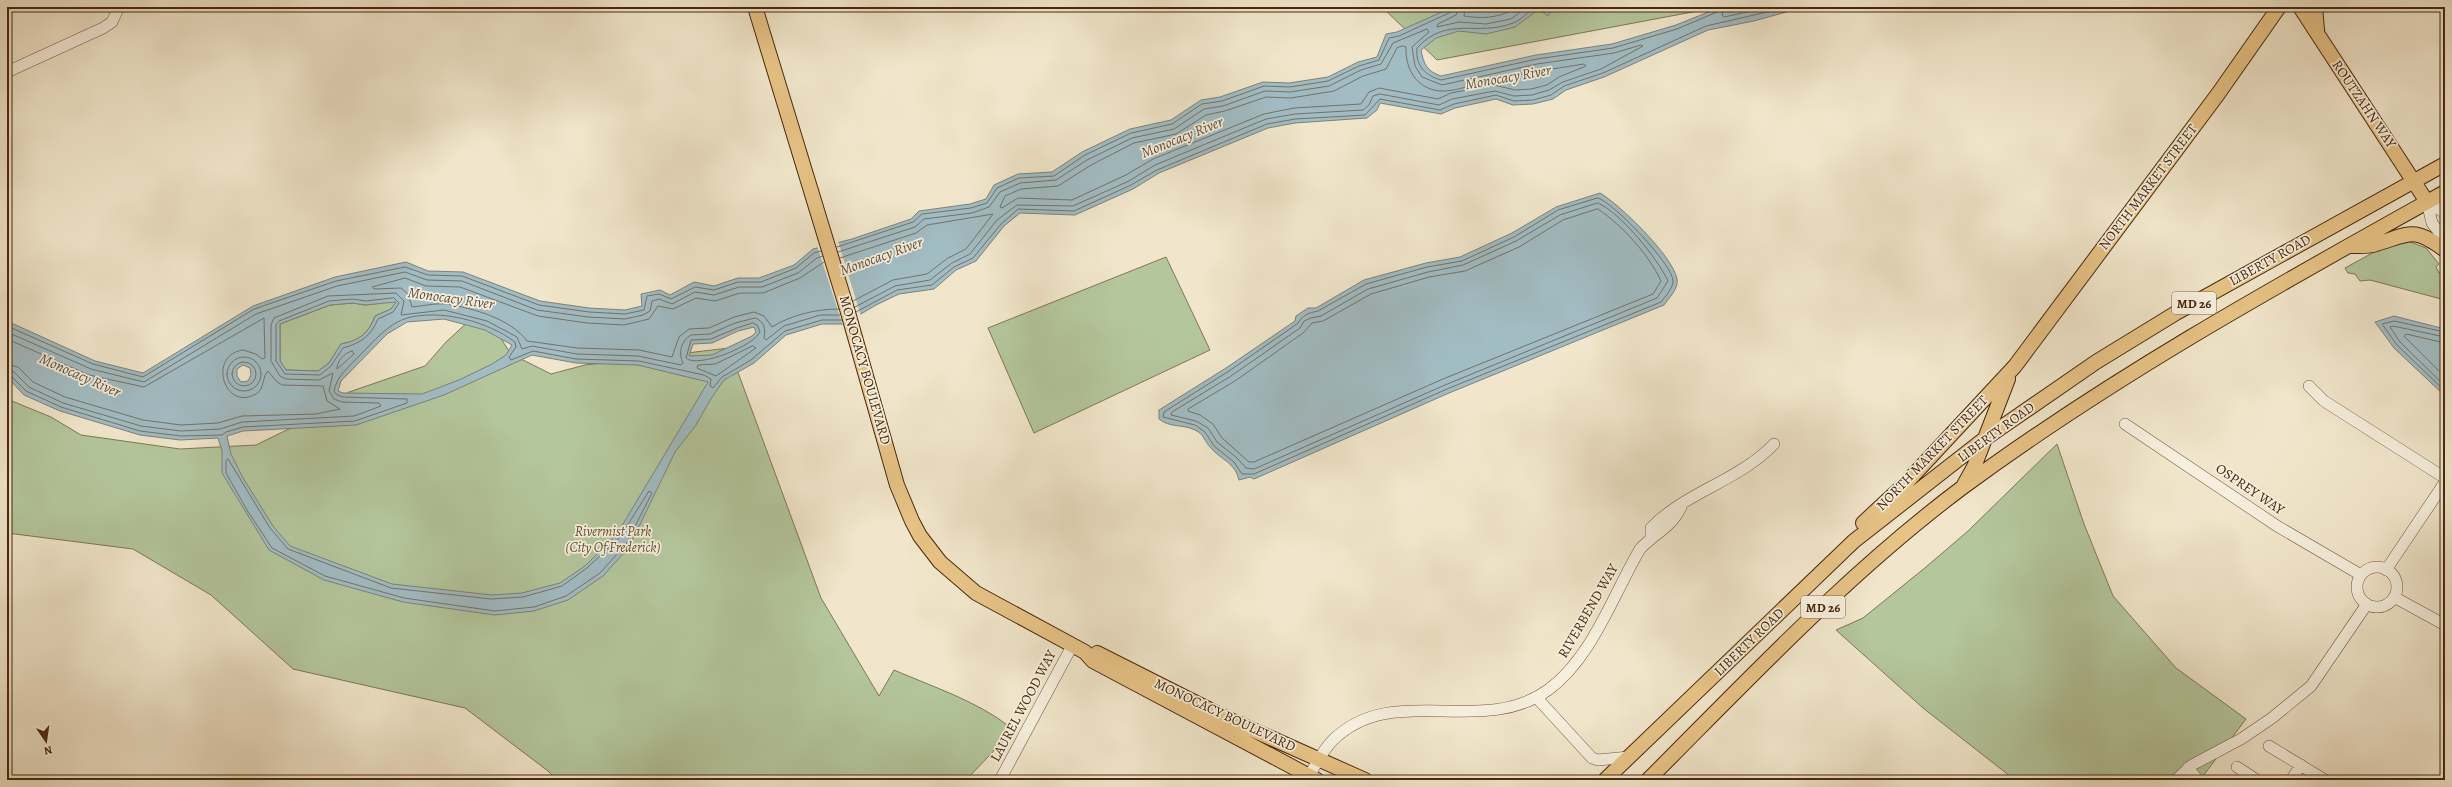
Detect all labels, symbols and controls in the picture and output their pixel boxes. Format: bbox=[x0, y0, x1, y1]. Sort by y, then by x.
street label: ROUTZAHN WAY bbox=[2327, 56, 2401, 152]
water label: Monocacy River bbox=[1463, 59, 1553, 94]
water label: Monocacy River bbox=[1138, 111, 1227, 163]
street label: NORTH MARKET STREET bbox=[2094, 120, 2202, 254]
street label: LIBERTY ROAD bbox=[2226, 230, 2315, 290]
water label: Monocacy River bbox=[837, 231, 926, 280]
water label: Monocacy River bbox=[407, 282, 496, 314]
road number: MD 26 bbox=[2172, 292, 2216, 314]
street label: MONOCACY BOULEVARD bbox=[835, 293, 895, 447]
water label: Monocacy River bbox=[36, 348, 124, 402]
street label: NORTH MARKET STREET bbox=[1872, 391, 1992, 515]
street label: LIBERTY ROAD bbox=[1954, 397, 2039, 466]
street label: OSPREY WAY bbox=[2212, 459, 2289, 519]
park label: Rivermist Park (City Of Frederick) bbox=[565, 522, 661, 557]
street label: RIVERBEND WAY bbox=[1553, 560, 1623, 662]
road number: MD 26 bbox=[1801, 596, 1845, 618]
street label: LIBERTY ROAD bbox=[1710, 603, 1788, 680]
street label: LAUREL WOOD WAY bbox=[986, 646, 1061, 765]
street label: MONOCACY BOULEVARD bbox=[1151, 674, 1299, 756]
north arrow bbox=[26, 721, 66, 761]
text: N bbox=[43, 742, 54, 758]

